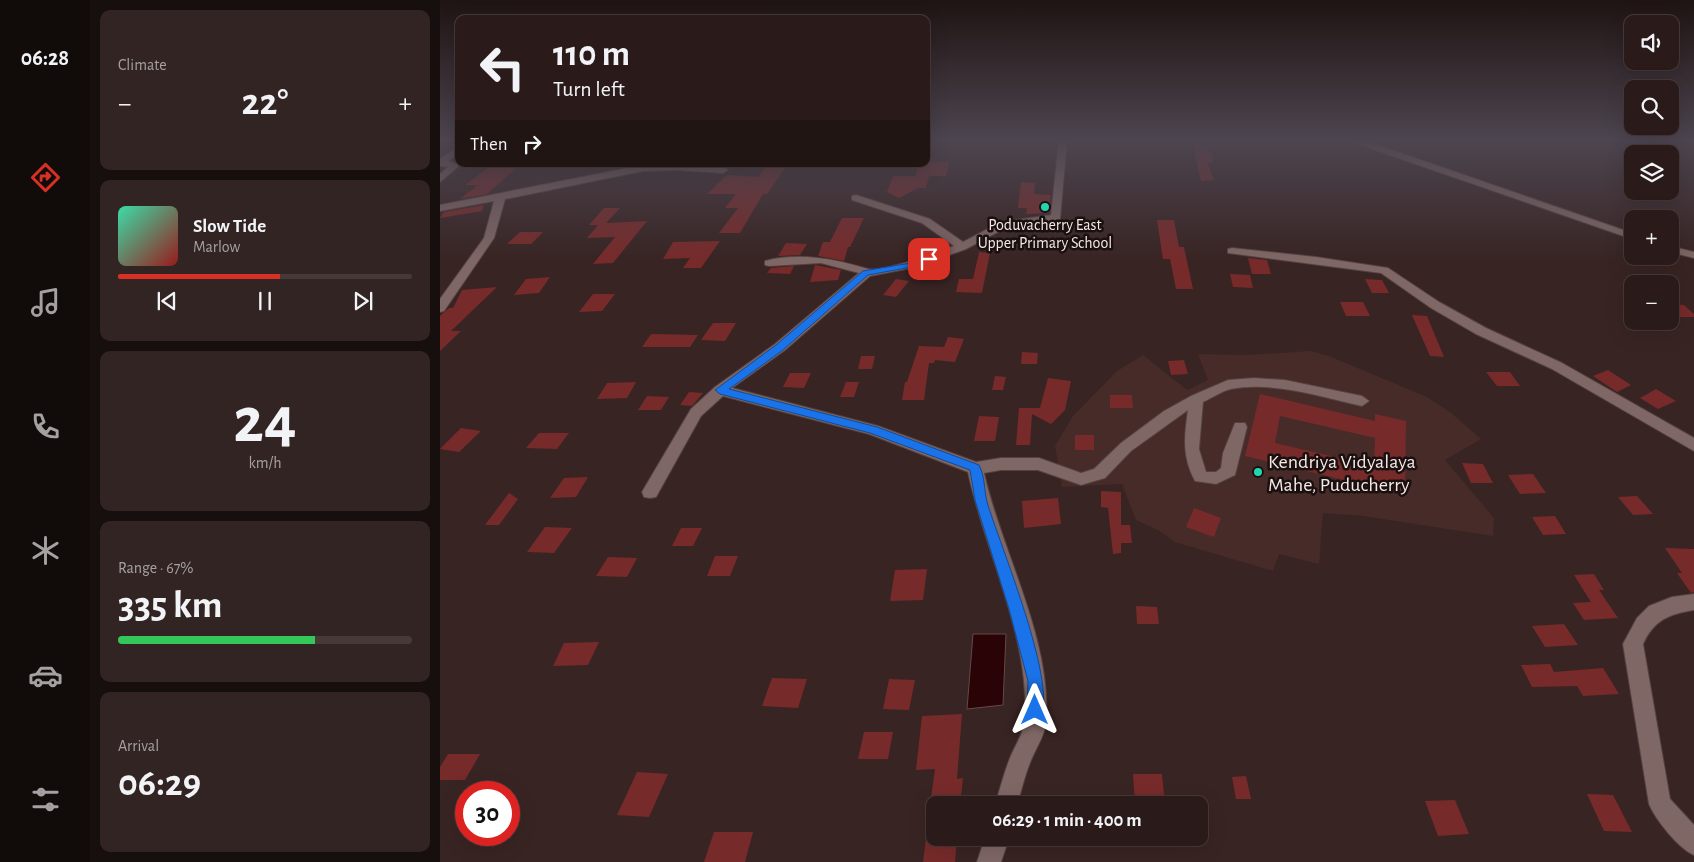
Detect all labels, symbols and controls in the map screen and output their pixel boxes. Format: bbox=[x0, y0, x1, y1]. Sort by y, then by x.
map controls bbox=[1624, 15, 1679, 330]
button: sound bbox=[1624, 15, 1679, 70]
icon: left bbox=[470, 35, 535, 100]
text: 110 m bbox=[553, 37, 630, 72]
text: 06:28 bbox=[21, 47, 69, 69]
text: Climate bbox=[118, 57, 167, 73]
text: Turn left bbox=[553, 78, 625, 100]
button: search bbox=[1624, 80, 1679, 135]
text: 22° bbox=[242, 84, 288, 122]
text: − bbox=[118, 90, 131, 118]
text: + bbox=[399, 90, 412, 118]
icon: right bbox=[518, 130, 546, 158]
text: Then bbox=[470, 135, 508, 154]
button: layers bbox=[1624, 145, 1679, 200]
icon: directions bbox=[28, 160, 63, 195]
marker: Poduvacherry East Upper Primary School bbox=[1039, 201, 1051, 213]
button: + bbox=[1624, 210, 1679, 265]
text: Slow Tide bbox=[193, 217, 266, 236]
place label: Poduvacherry East Upper Primary School bbox=[978, 217, 1112, 252]
pin bbox=[908, 238, 950, 280]
text: Marlow bbox=[193, 239, 240, 255]
icon: arrive bbox=[915, 245, 943, 273]
button: − bbox=[1624, 275, 1679, 330]
icon: music bbox=[28, 285, 63, 320]
icon: previous bbox=[153, 287, 181, 315]
icon: pause bbox=[251, 287, 279, 315]
icon: next bbox=[349, 287, 377, 315]
text: 24 bbox=[233, 389, 297, 454]
icon: phone bbox=[28, 409, 63, 444]
place label: Kendriya Vidyalaya Mahe, Puducherry bbox=[1268, 452, 1416, 495]
text: km/h bbox=[248, 455, 282, 471]
marker: Kendriya Vidyalaya Mahe, Puducherry bbox=[1252, 466, 1264, 478]
icon: climate bbox=[28, 533, 63, 568]
text: Range · 67% bbox=[118, 560, 194, 576]
text: 335 km bbox=[118, 587, 222, 625]
icon: car bbox=[28, 658, 63, 693]
position arrow bbox=[1008, 683, 1060, 735]
text: Arrival bbox=[118, 738, 159, 754]
text: 06:29 bbox=[118, 765, 201, 803]
speed limit sign: 30 bbox=[455, 781, 520, 846]
icon: filters bbox=[28, 782, 63, 817]
text: 06:29 · 1 min · 400 m bbox=[992, 811, 1142, 830]

